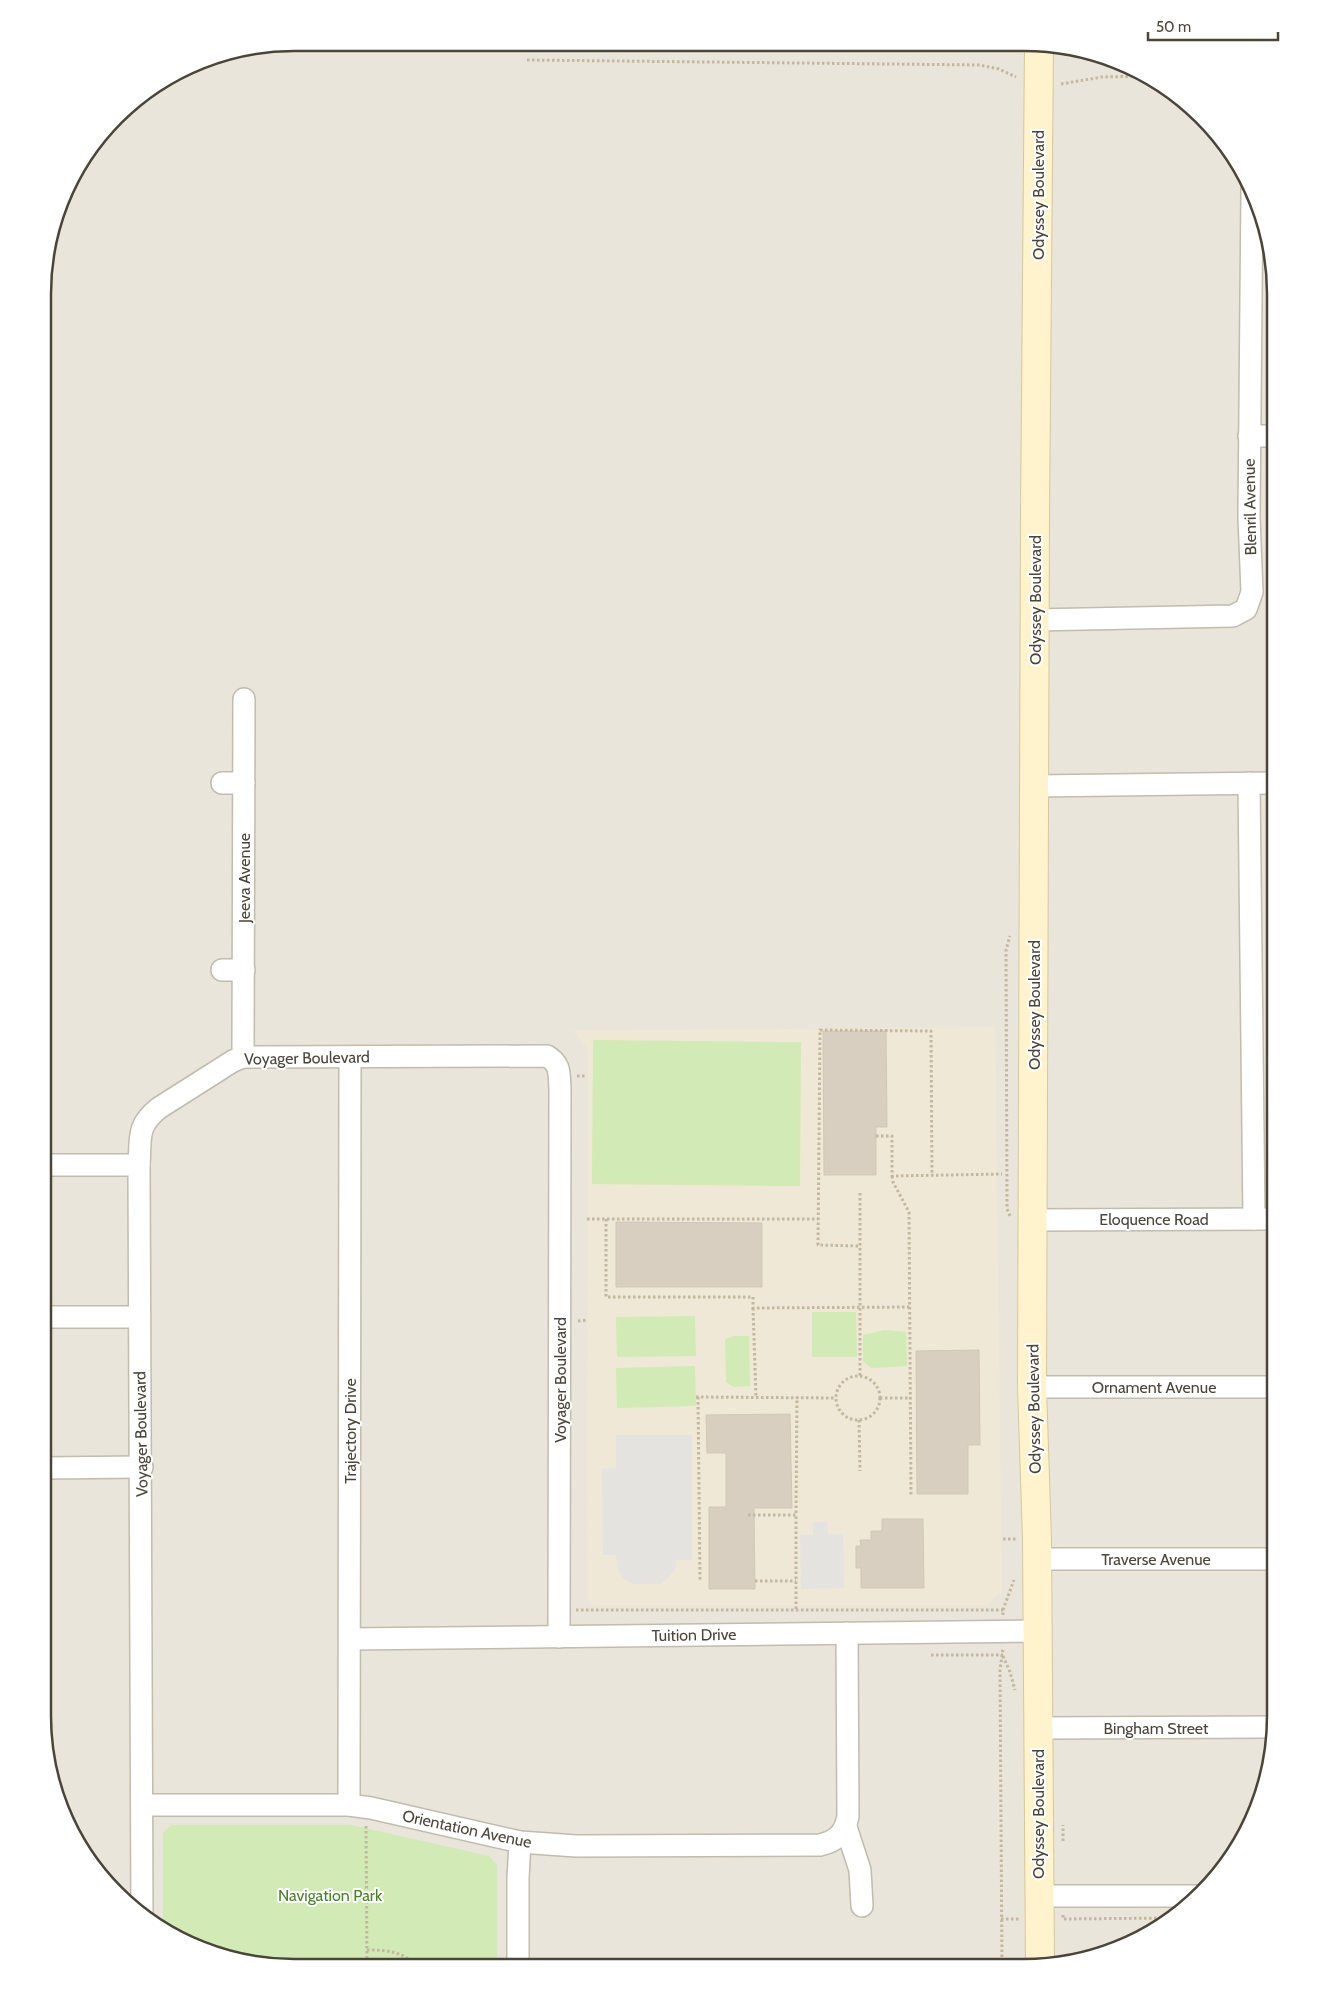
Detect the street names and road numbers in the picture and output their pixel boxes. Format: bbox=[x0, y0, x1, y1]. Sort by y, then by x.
street label: Odyssey Boulevard bbox=[1029, 130, 1048, 260]
street label: Blenril Avenue bbox=[1240, 458, 1260, 556]
street label: Odyssey Boulevard bbox=[1026, 535, 1045, 665]
street label: Jeeva Avenue bbox=[235, 833, 254, 924]
street label: Odyssey Boulevard bbox=[1025, 940, 1044, 1070]
street label: Voyager Boulevard bbox=[244, 1047, 370, 1069]
street label: Eloquence Road bbox=[1099, 1210, 1209, 1229]
street label: Voyager Boulevard bbox=[551, 1317, 570, 1443]
street label: Odyssey Boulevard bbox=[1023, 1344, 1045, 1474]
street label: Voyager Boulevard bbox=[130, 1371, 152, 1497]
street label: Trajectory Drive bbox=[341, 1378, 360, 1484]
street label: Ornament Avenue bbox=[1092, 1378, 1216, 1397]
street label: Traverse Avenue bbox=[1101, 1550, 1211, 1569]
street label: Tuition Drive bbox=[651, 1625, 737, 1645]
street label: Bingham Street bbox=[1104, 1719, 1209, 1738]
street label: Odyssey Boulevard bbox=[1029, 1749, 1048, 1879]
street label: Orientation Avenue bbox=[401, 1806, 533, 1852]

